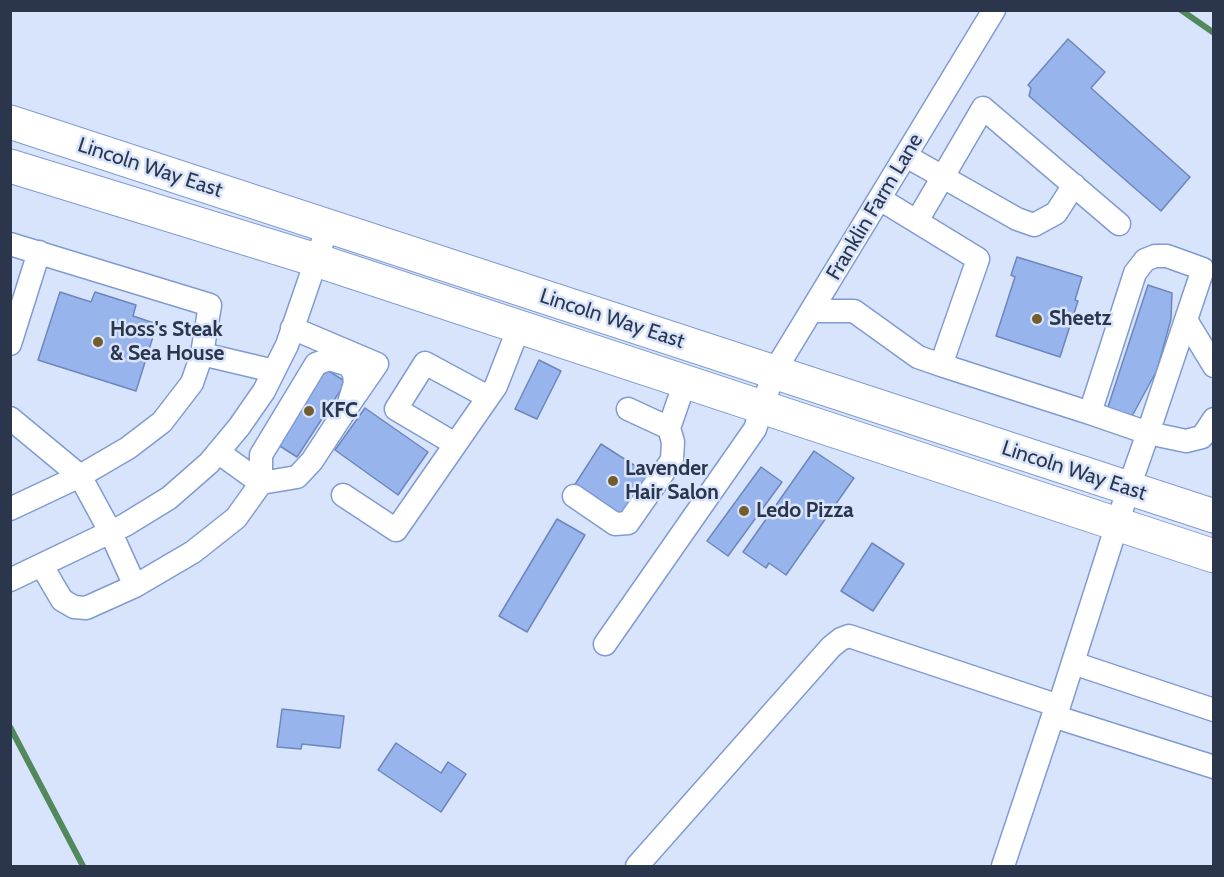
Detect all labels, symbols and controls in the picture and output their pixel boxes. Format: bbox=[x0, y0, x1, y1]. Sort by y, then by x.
street label: Franklin Farm Lane bbox=[821, 129, 929, 285]
street label: Lincoln Way East bbox=[75, 133, 225, 203]
street label: Lincoln Way East bbox=[537, 284, 687, 354]
place label: Sheetz bbox=[1049, 306, 1111, 332]
marker: Sheetz bbox=[1030, 312, 1044, 326]
place label: Hoss's Steak & Sea House bbox=[110, 317, 224, 367]
marker: Hoss's Steak & Sea House bbox=[91, 335, 105, 349]
place label: KFC bbox=[321, 398, 358, 424]
marker: KFC bbox=[302, 404, 316, 418]
street label: Lincoln Way East bbox=[999, 436, 1149, 506]
place label: Lavender Hair Salon bbox=[625, 456, 719, 506]
marker: Lavender Hair Salon bbox=[606, 474, 620, 488]
place label: Ledo Pizza bbox=[756, 498, 854, 524]
marker: Ledo Pizza bbox=[737, 504, 751, 518]

